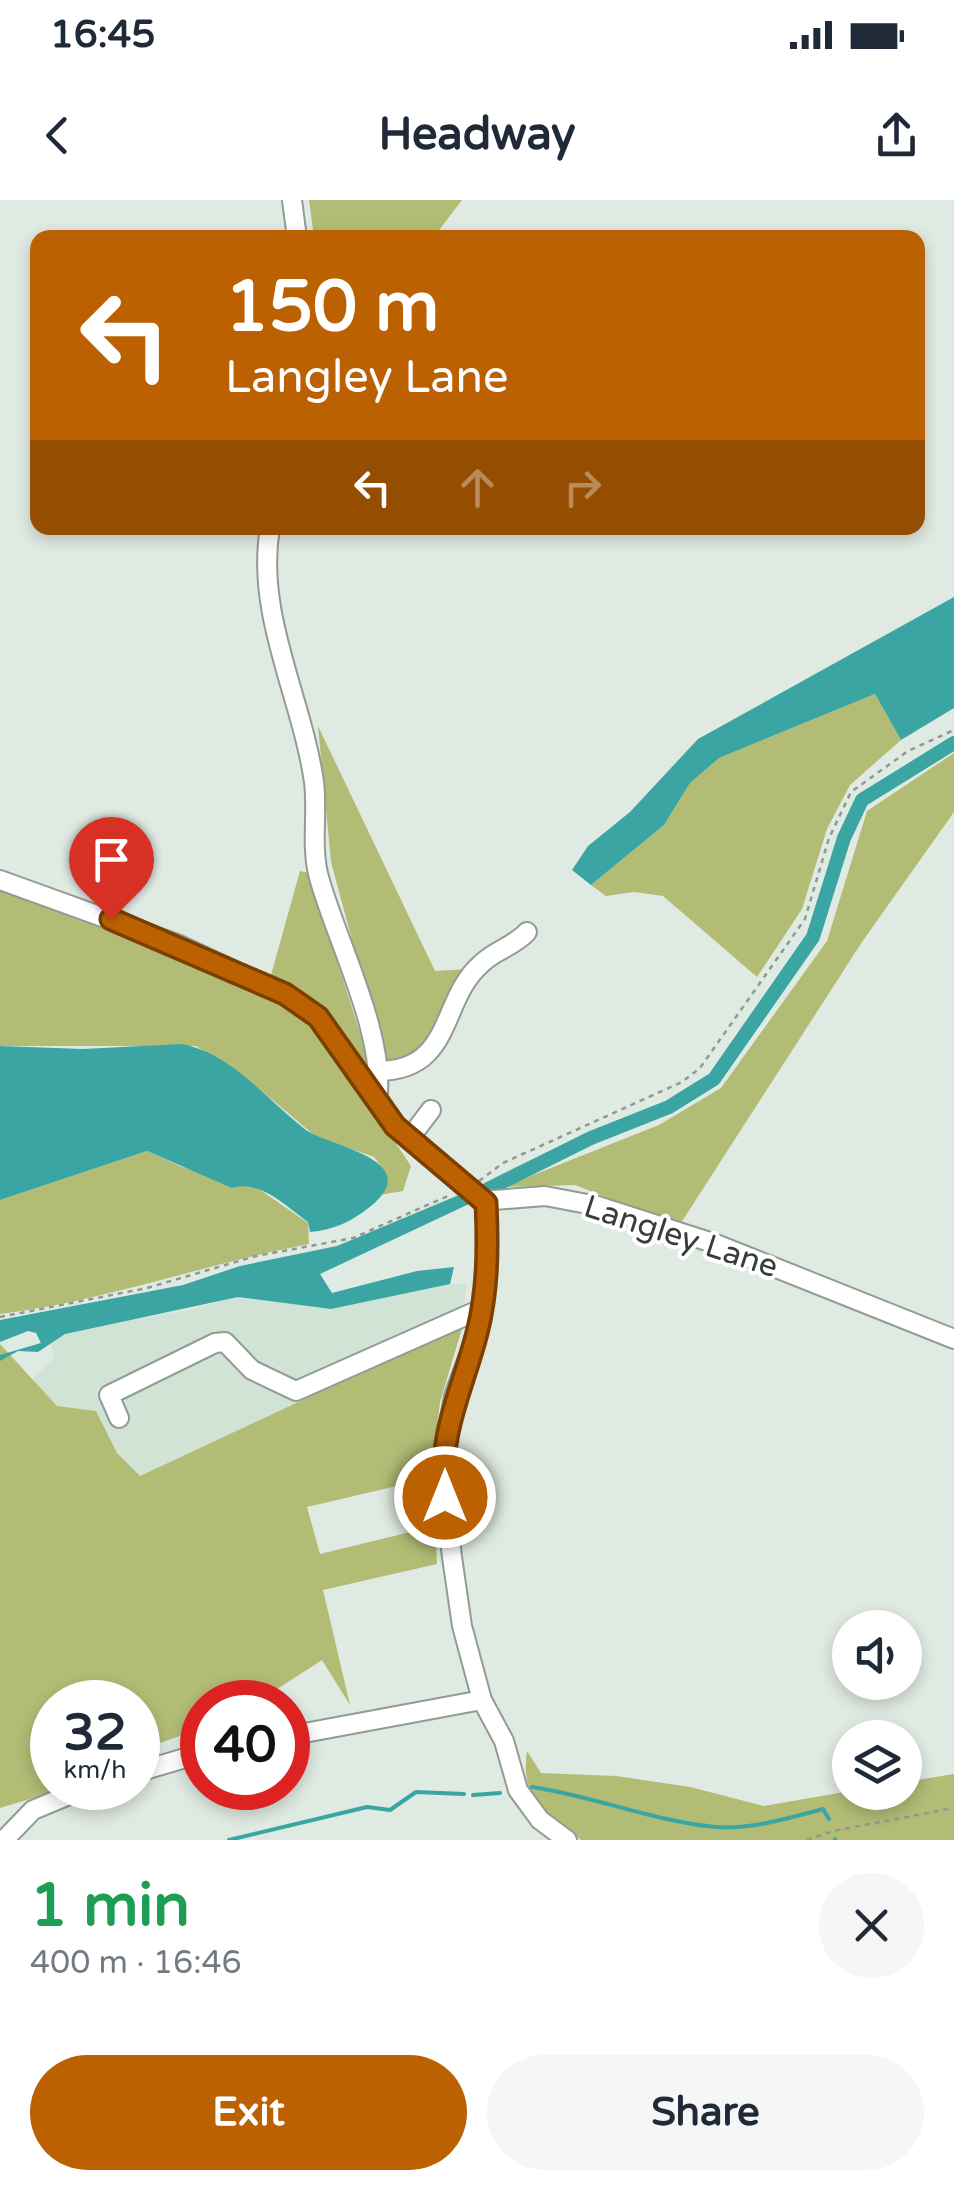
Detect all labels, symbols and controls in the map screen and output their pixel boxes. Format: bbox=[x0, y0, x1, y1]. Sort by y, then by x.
text: 16:45 bbox=[50, 12, 155, 58]
icon: back bbox=[30, 108, 85, 163]
text: Headway bbox=[379, 108, 575, 162]
icon: share bbox=[869, 108, 924, 163]
text: 150 m bbox=[225, 266, 439, 350]
icon: left bbox=[60, 270, 190, 400]
text: Langley Lane bbox=[225, 351, 508, 405]
icon: left bbox=[345, 460, 400, 515]
icon: ahead bbox=[450, 460, 505, 515]
icon: right bbox=[555, 460, 610, 515]
pin bbox=[69, 817, 154, 920]
icon: arrive bbox=[84, 832, 139, 887]
street label: Langley Lane bbox=[579, 1188, 783, 1286]
position arrow bbox=[393, 1445, 497, 1549]
map controls bbox=[832, 1610, 922, 1810]
button: sound bbox=[832, 1610, 922, 1700]
speed limit sign: 40 bbox=[180, 1680, 310, 1810]
text: 32 bbox=[64, 1703, 126, 1763]
button: layers bbox=[832, 1720, 922, 1810]
text: km/h bbox=[64, 1755, 126, 1785]
text: 1 min bbox=[30, 1870, 190, 1942]
button: close bbox=[819, 1873, 924, 1978]
text: 400 m · 16:46 bbox=[30, 1944, 242, 1982]
button: Exit bbox=[30, 2055, 467, 2170]
button: Share bbox=[487, 2055, 924, 2170]

